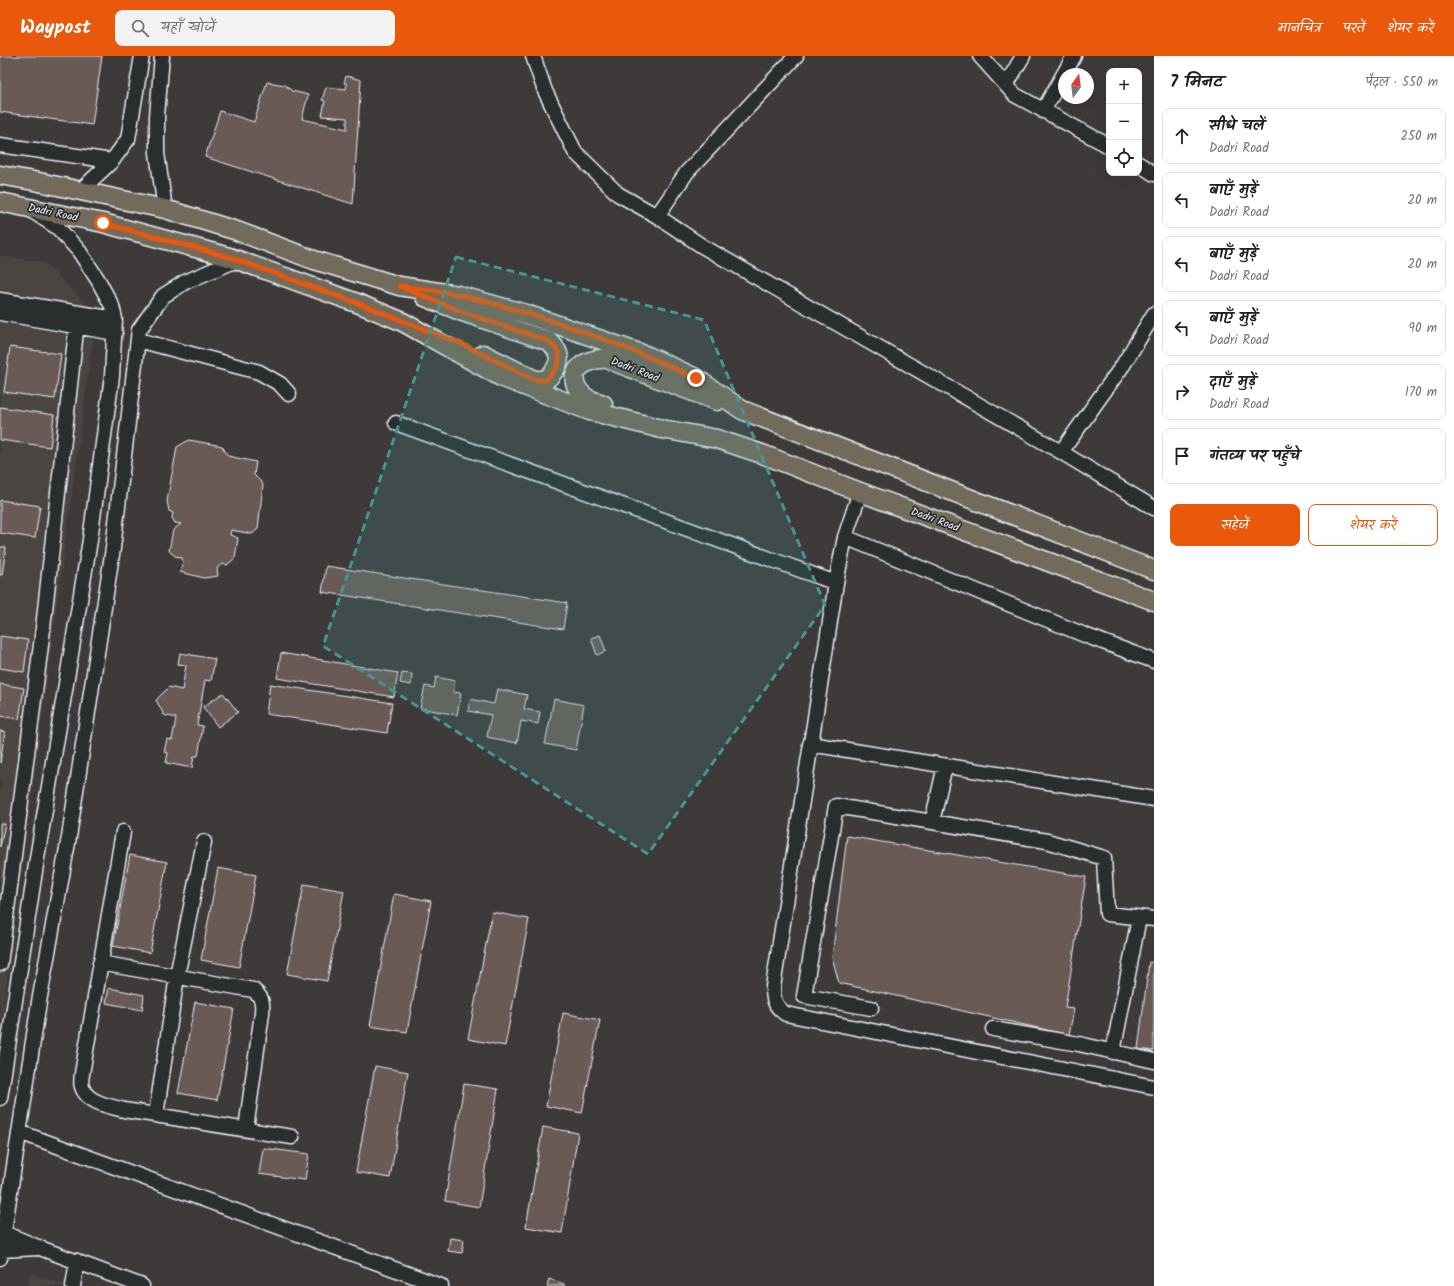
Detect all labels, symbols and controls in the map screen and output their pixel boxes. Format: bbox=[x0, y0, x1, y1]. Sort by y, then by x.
search box bbox=[115, 10, 395, 46]
text: Waypost bbox=[20, 13, 91, 43]
text: यहाँ खोजें bbox=[161, 16, 215, 40]
icon: search bbox=[129, 17, 151, 39]
text: मानचित्र bbox=[1278, 17, 1321, 39]
text: परतें bbox=[1343, 17, 1365, 39]
text: शेयर करें bbox=[1387, 17, 1434, 39]
north arrow bbox=[1058, 68, 1094, 104]
map controls bbox=[1106, 68, 1142, 176]
button: + bbox=[1106, 68, 1142, 104]
text: 7 मिनट bbox=[1170, 69, 1223, 96]
text: पैदल · 550 m bbox=[1365, 72, 1438, 93]
button: − bbox=[1106, 104, 1142, 140]
text: सीधे चलें bbox=[1209, 114, 1264, 138]
icon: ahead bbox=[1171, 125, 1193, 147]
text: 250 m bbox=[1400, 126, 1437, 147]
text: Dadri Road bbox=[1209, 138, 1269, 159]
button: locate bbox=[1106, 140, 1142, 176]
text: बाएँ मुड़ें bbox=[1209, 178, 1257, 202]
icon: left bbox=[1171, 189, 1193, 211]
text: 20 m bbox=[1407, 190, 1437, 211]
street label: Dadri Road bbox=[26, 199, 80, 227]
text: Dadri Road bbox=[1209, 202, 1269, 223]
route start bbox=[94, 214, 112, 232]
text: बाएँ मुड़ें bbox=[1209, 242, 1257, 266]
icon: left bbox=[1171, 253, 1193, 275]
text: 20 m bbox=[1407, 254, 1437, 275]
text: Dadri Road bbox=[1209, 266, 1269, 287]
text: बाएँ मुड़ें bbox=[1209, 306, 1257, 330]
icon: left bbox=[1171, 317, 1193, 339]
text: 90 m bbox=[1409, 318, 1437, 339]
text: Dadri Road bbox=[1209, 330, 1269, 351]
street label: Dadri Road bbox=[608, 353, 662, 388]
route end bbox=[687, 369, 705, 387]
text: दाएँ मुड़ें bbox=[1209, 370, 1256, 394]
icon: right bbox=[1171, 381, 1193, 403]
text: 170 m bbox=[1405, 382, 1437, 403]
text: Dadri Road bbox=[1209, 394, 1269, 415]
text: गंतव्य पर पहुँचे bbox=[1209, 444, 1300, 468]
icon: arrive bbox=[1171, 445, 1193, 467]
street label: Dadri Road bbox=[908, 503, 962, 537]
button: सहेजें bbox=[1170, 504, 1300, 546]
button: शेयर करें bbox=[1308, 504, 1438, 546]

